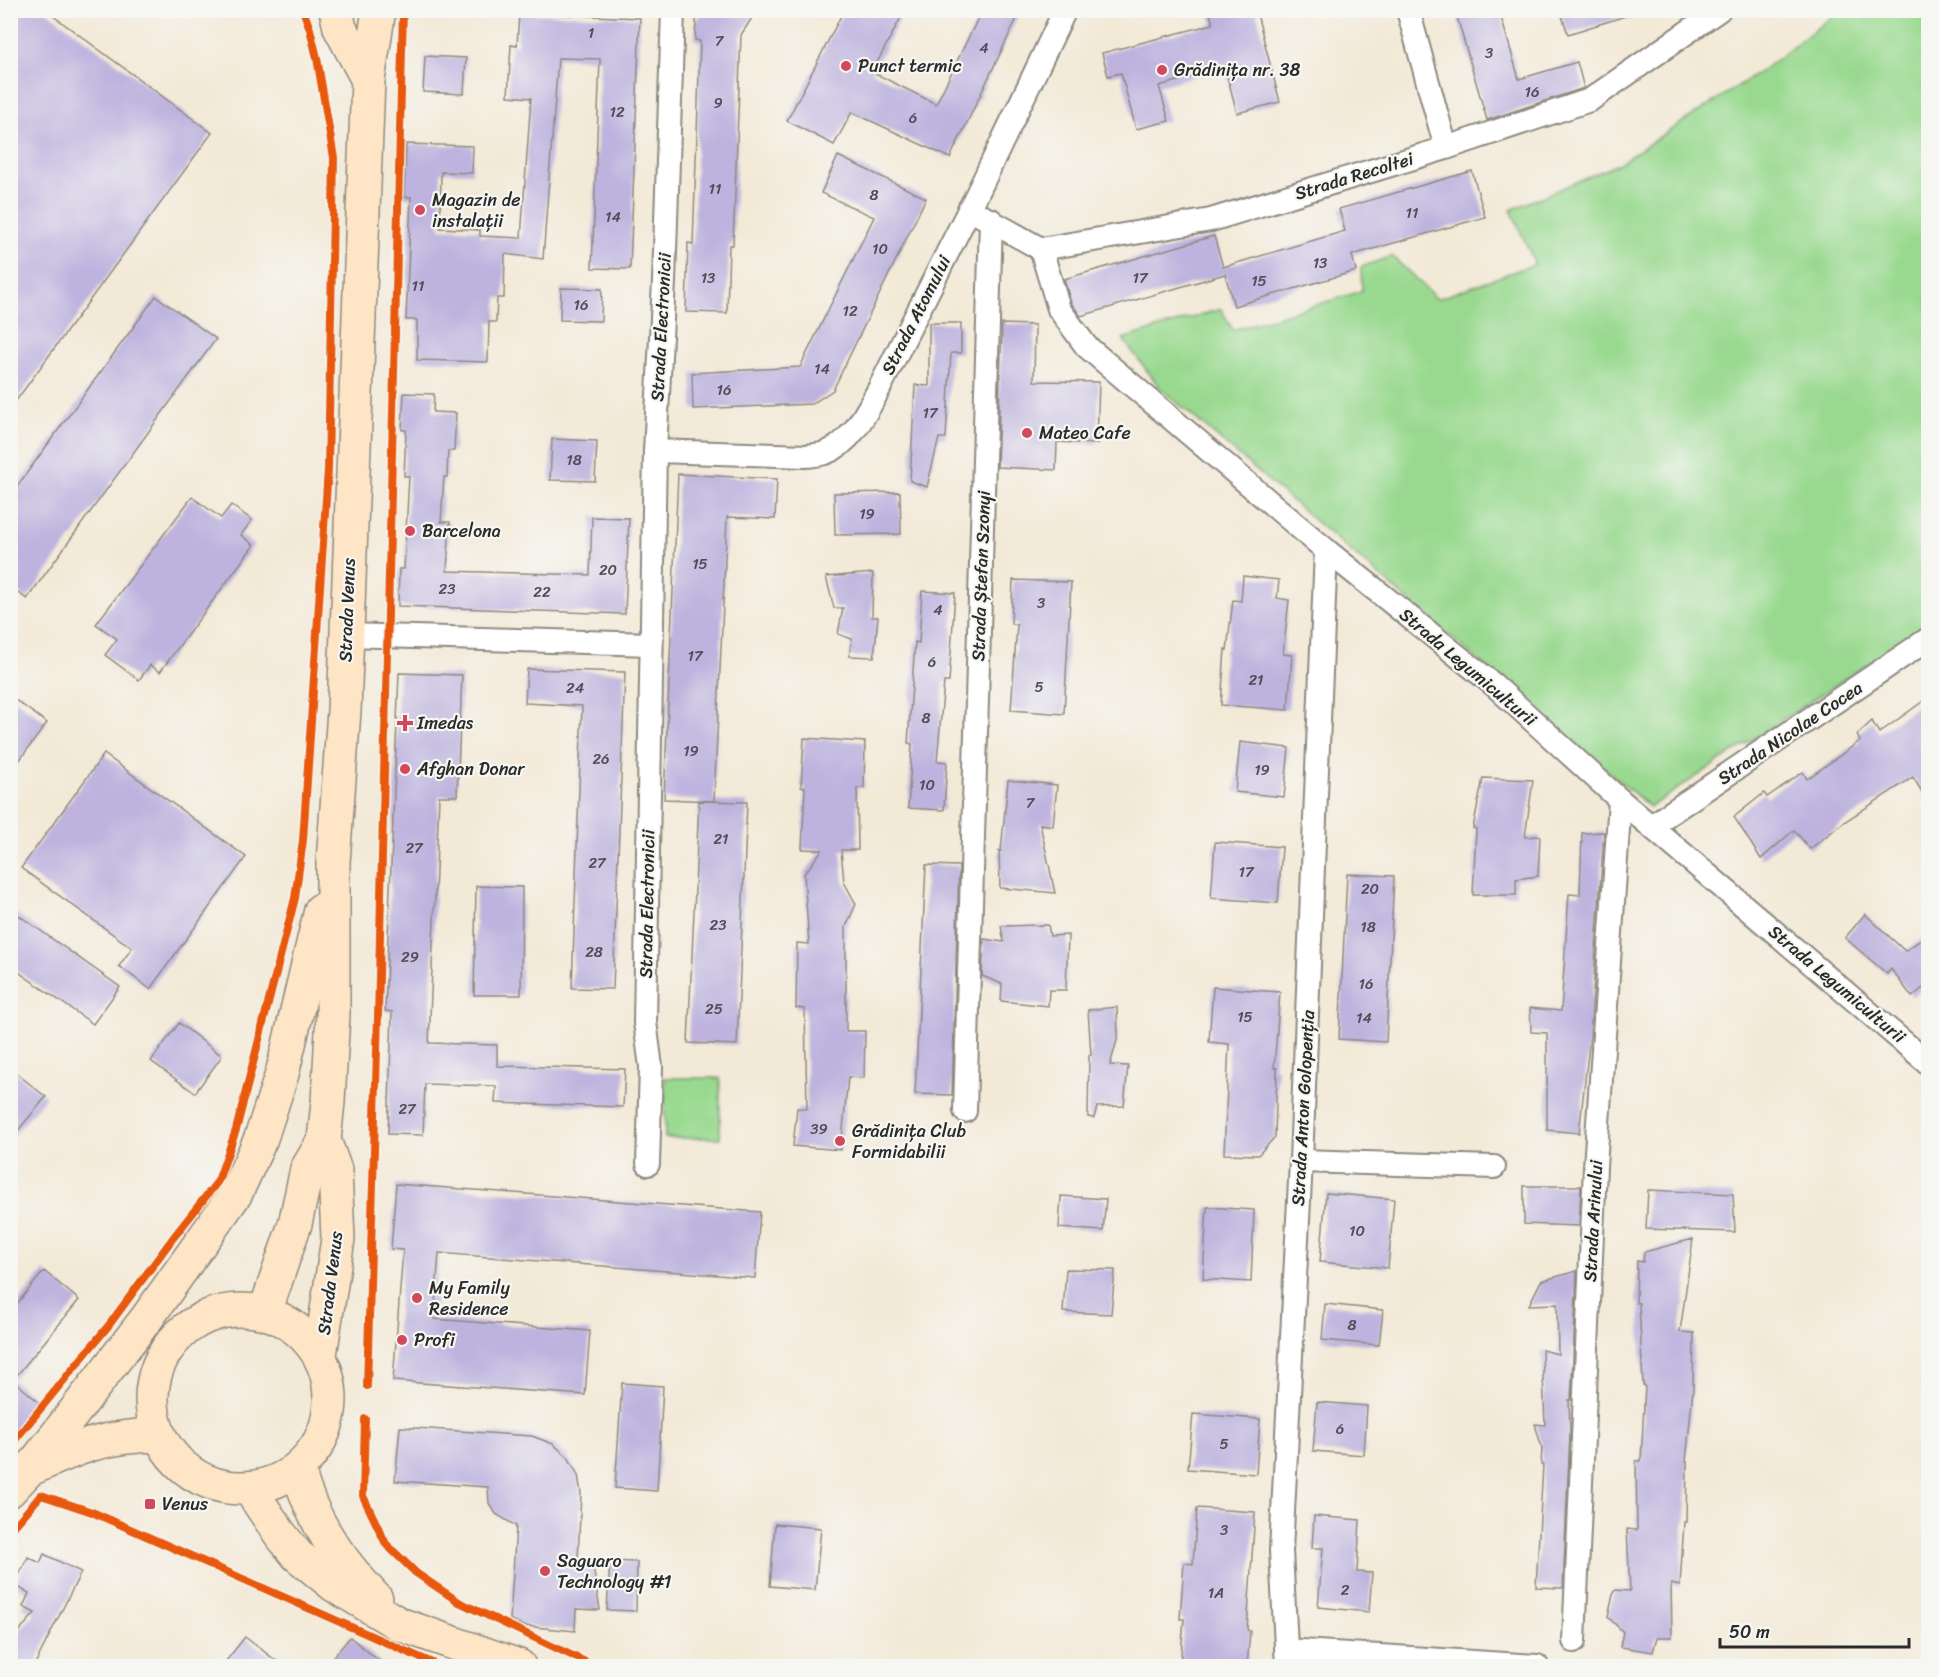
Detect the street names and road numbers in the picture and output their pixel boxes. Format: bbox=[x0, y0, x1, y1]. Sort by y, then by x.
street label: Strada Recoltei bbox=[1290, 142, 1419, 209]
street label: Strada Atomului bbox=[872, 249, 960, 380]
street label: Strada Electronicii bbox=[641, 251, 681, 402]
street label: Strada Ștefan Szonyi bbox=[962, 489, 1000, 662]
street label: Strada Venus bbox=[329, 557, 365, 663]
street label: Strada Legumiculturii bbox=[1392, 599, 1545, 735]
street label: Strada Nicolae Cocea bbox=[1711, 672, 1869, 794]
street label: Strada Electronicii bbox=[630, 828, 664, 979]
street label: Strada Legumiculturii bbox=[1761, 916, 1914, 1052]
street label: Strada Anton Golopenția bbox=[1282, 1008, 1324, 1207]
street label: Strada Arinului bbox=[1574, 1158, 1612, 1283]
street label: Strada Venus bbox=[308, 1229, 352, 1337]

